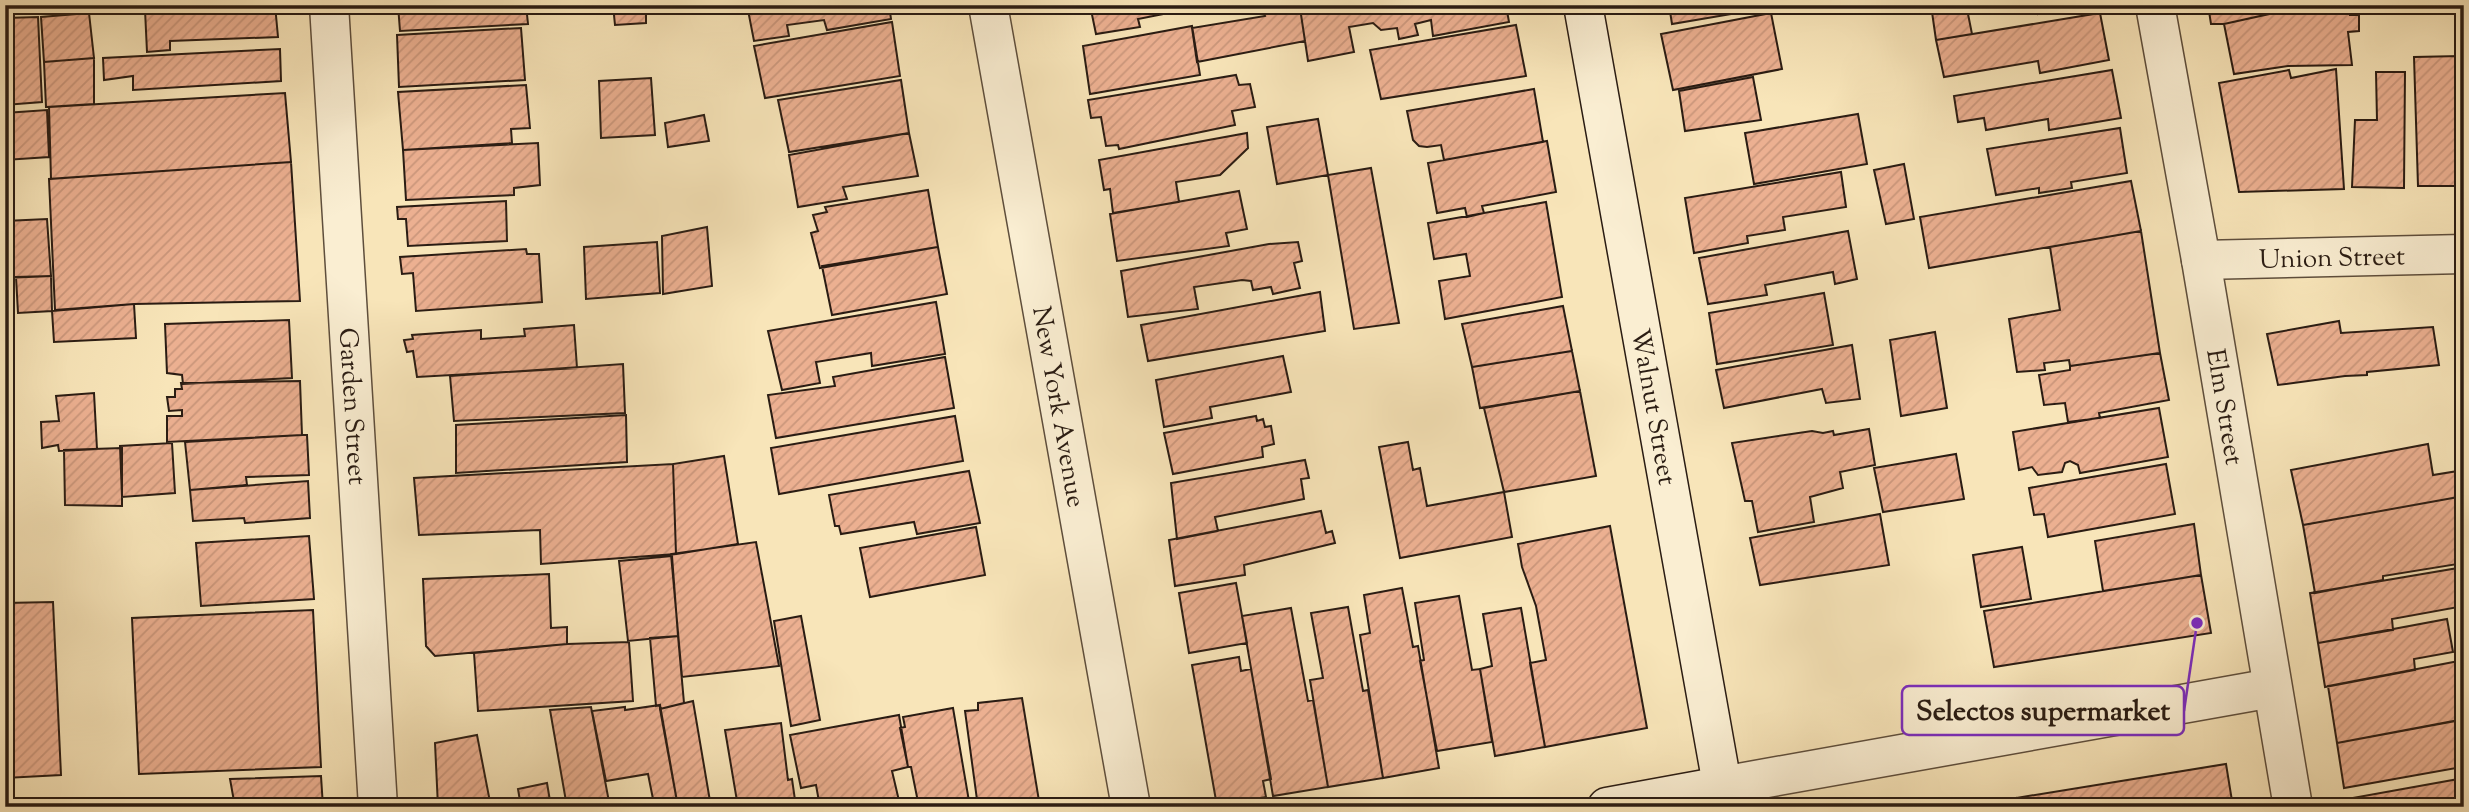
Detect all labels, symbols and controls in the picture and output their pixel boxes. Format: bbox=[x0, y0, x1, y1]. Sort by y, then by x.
street label: Union Street bbox=[2259, 239, 2406, 280]
street label: New York Avenue bbox=[1021, 304, 1093, 511]
street label: Walnut Street bbox=[1620, 326, 1684, 488]
street label: Garden Street bbox=[328, 327, 374, 486]
street label: Elm Street bbox=[2195, 346, 2251, 468]
callout: Selectos supermarket bbox=[1902, 686, 2184, 735]
text: Selectos supermarket bbox=[1916, 693, 2170, 733]

